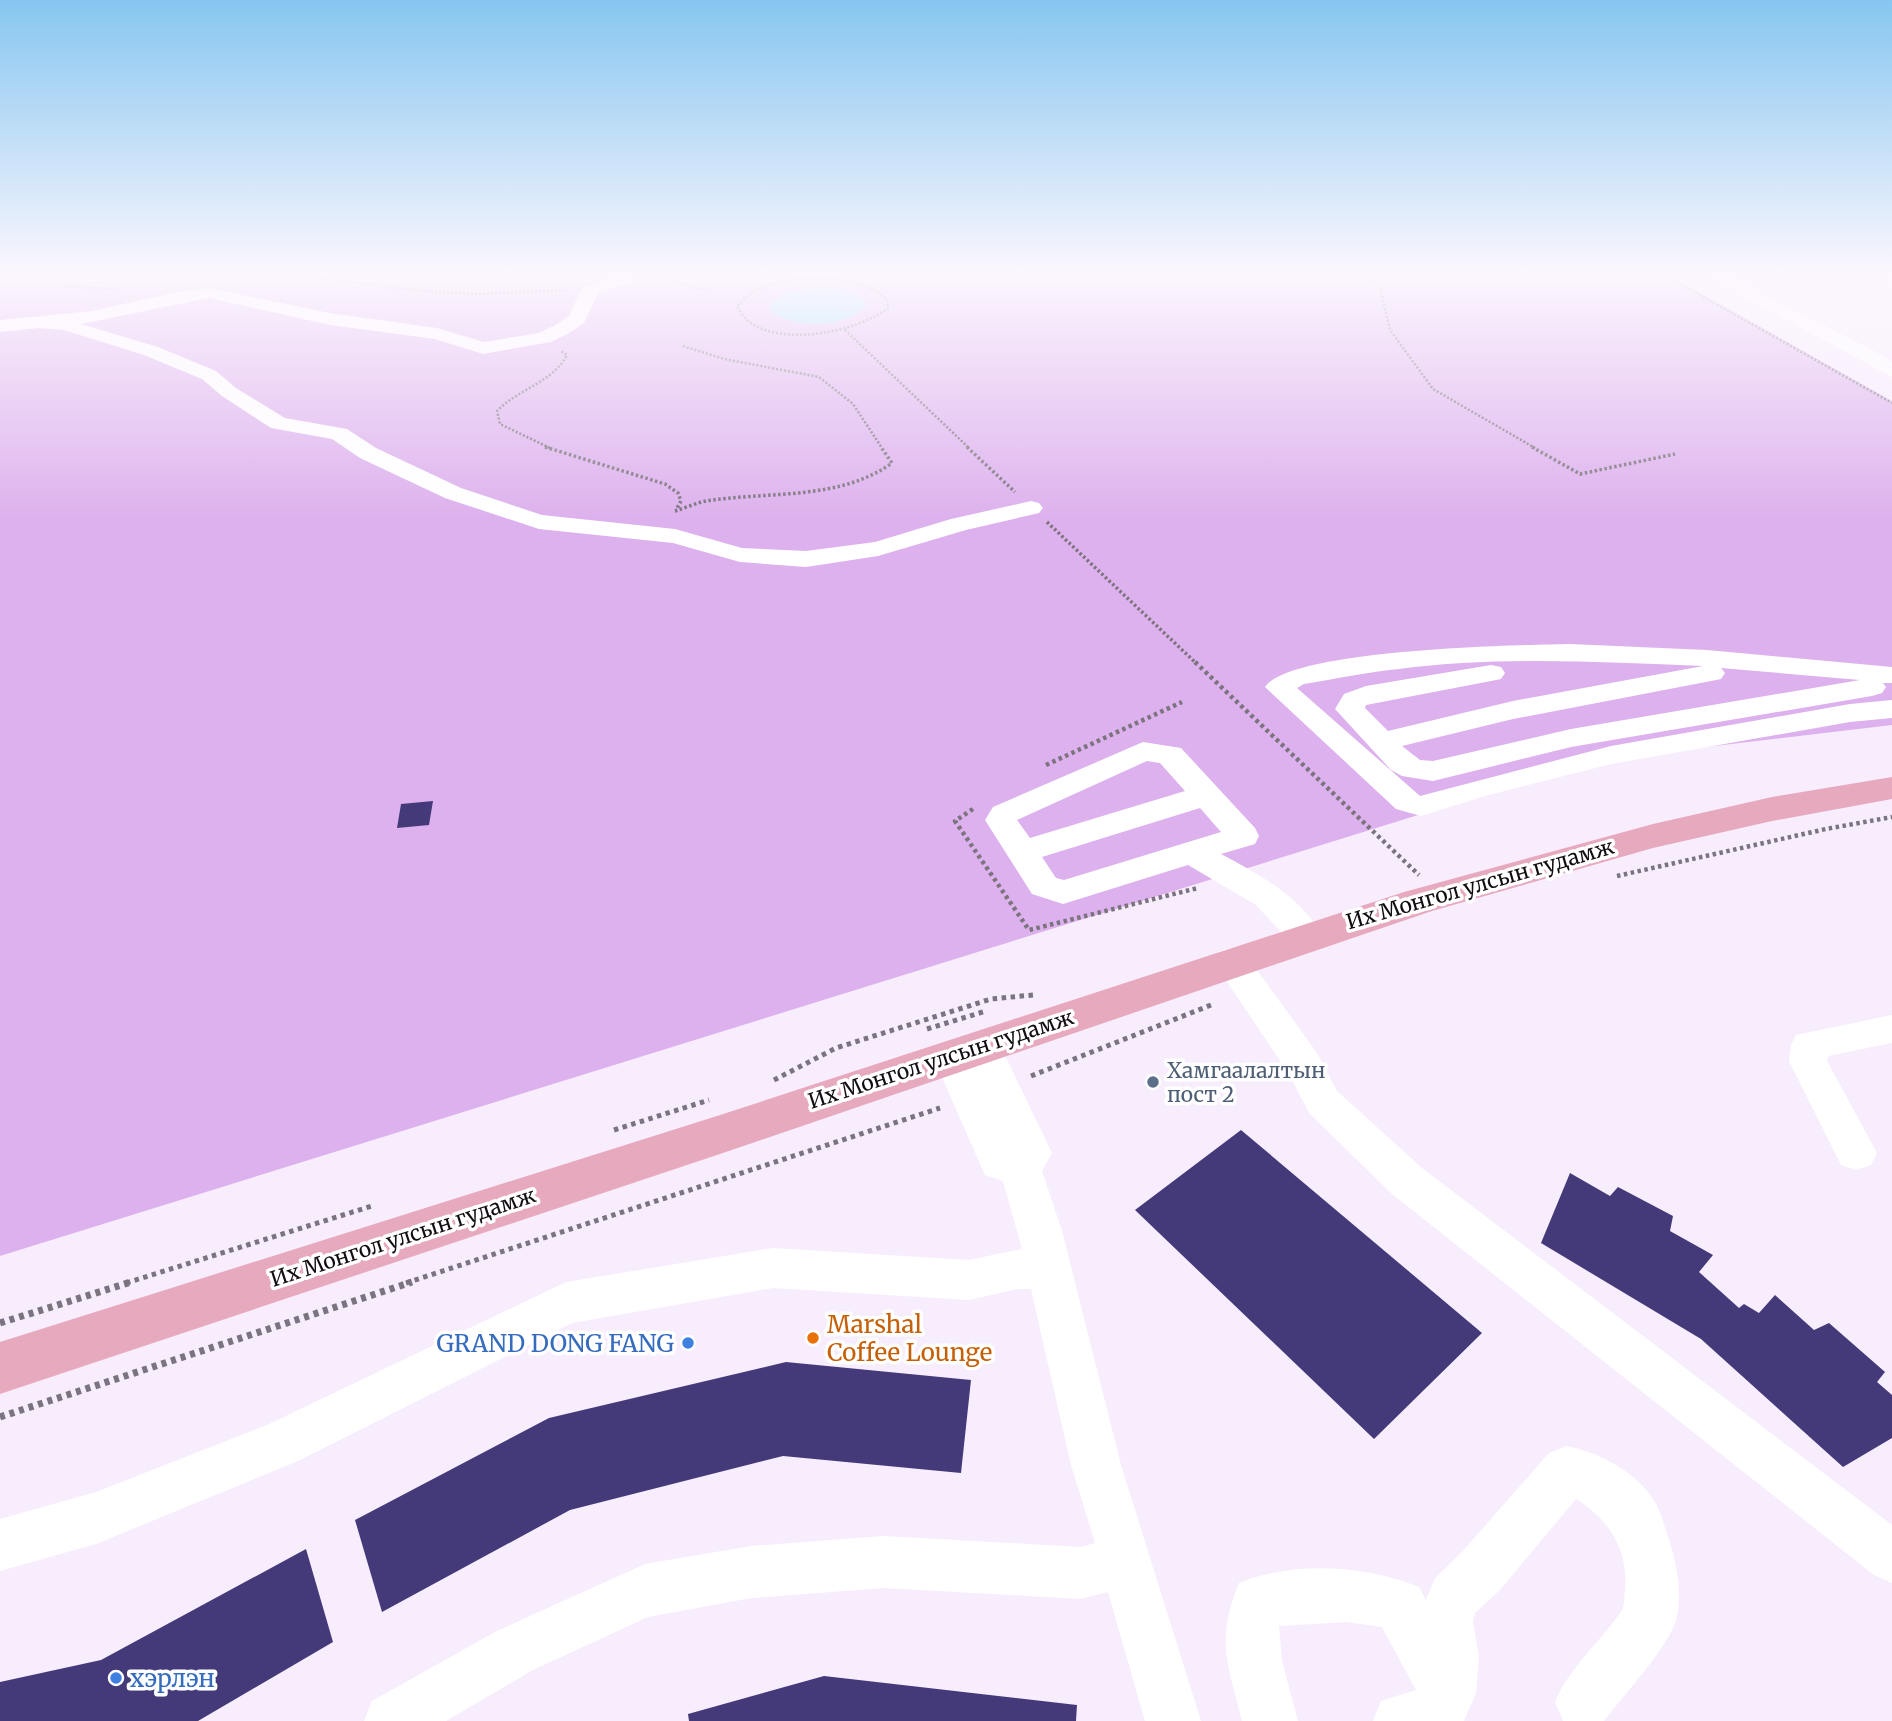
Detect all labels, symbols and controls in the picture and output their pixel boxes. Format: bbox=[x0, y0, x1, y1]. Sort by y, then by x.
street label: Их Монгол улсын гудамж bbox=[1343, 833, 1617, 935]
street label: Их Монгол улсын гудамж bbox=[805, 1003, 1077, 1115]
place label: Хамгаалалтын пост 2 bbox=[1167, 1057, 1326, 1108]
marker: Хамгаалалтын пост 2 bbox=[1145, 1074, 1161, 1090]
street label: Их Монгол улсын гудамж bbox=[267, 1181, 539, 1293]
place label: Marshal Coffee Lounge bbox=[827, 1309, 992, 1368]
place label: GRAND DONG FANG bbox=[437, 1328, 675, 1359]
marker: Marshal Coffee Lounge bbox=[805, 1330, 821, 1346]
marker: GRAND DONG FANG bbox=[680, 1335, 696, 1351]
place label: хэрлэн bbox=[130, 1663, 215, 1694]
marker: хэрлэн bbox=[108, 1670, 124, 1686]

